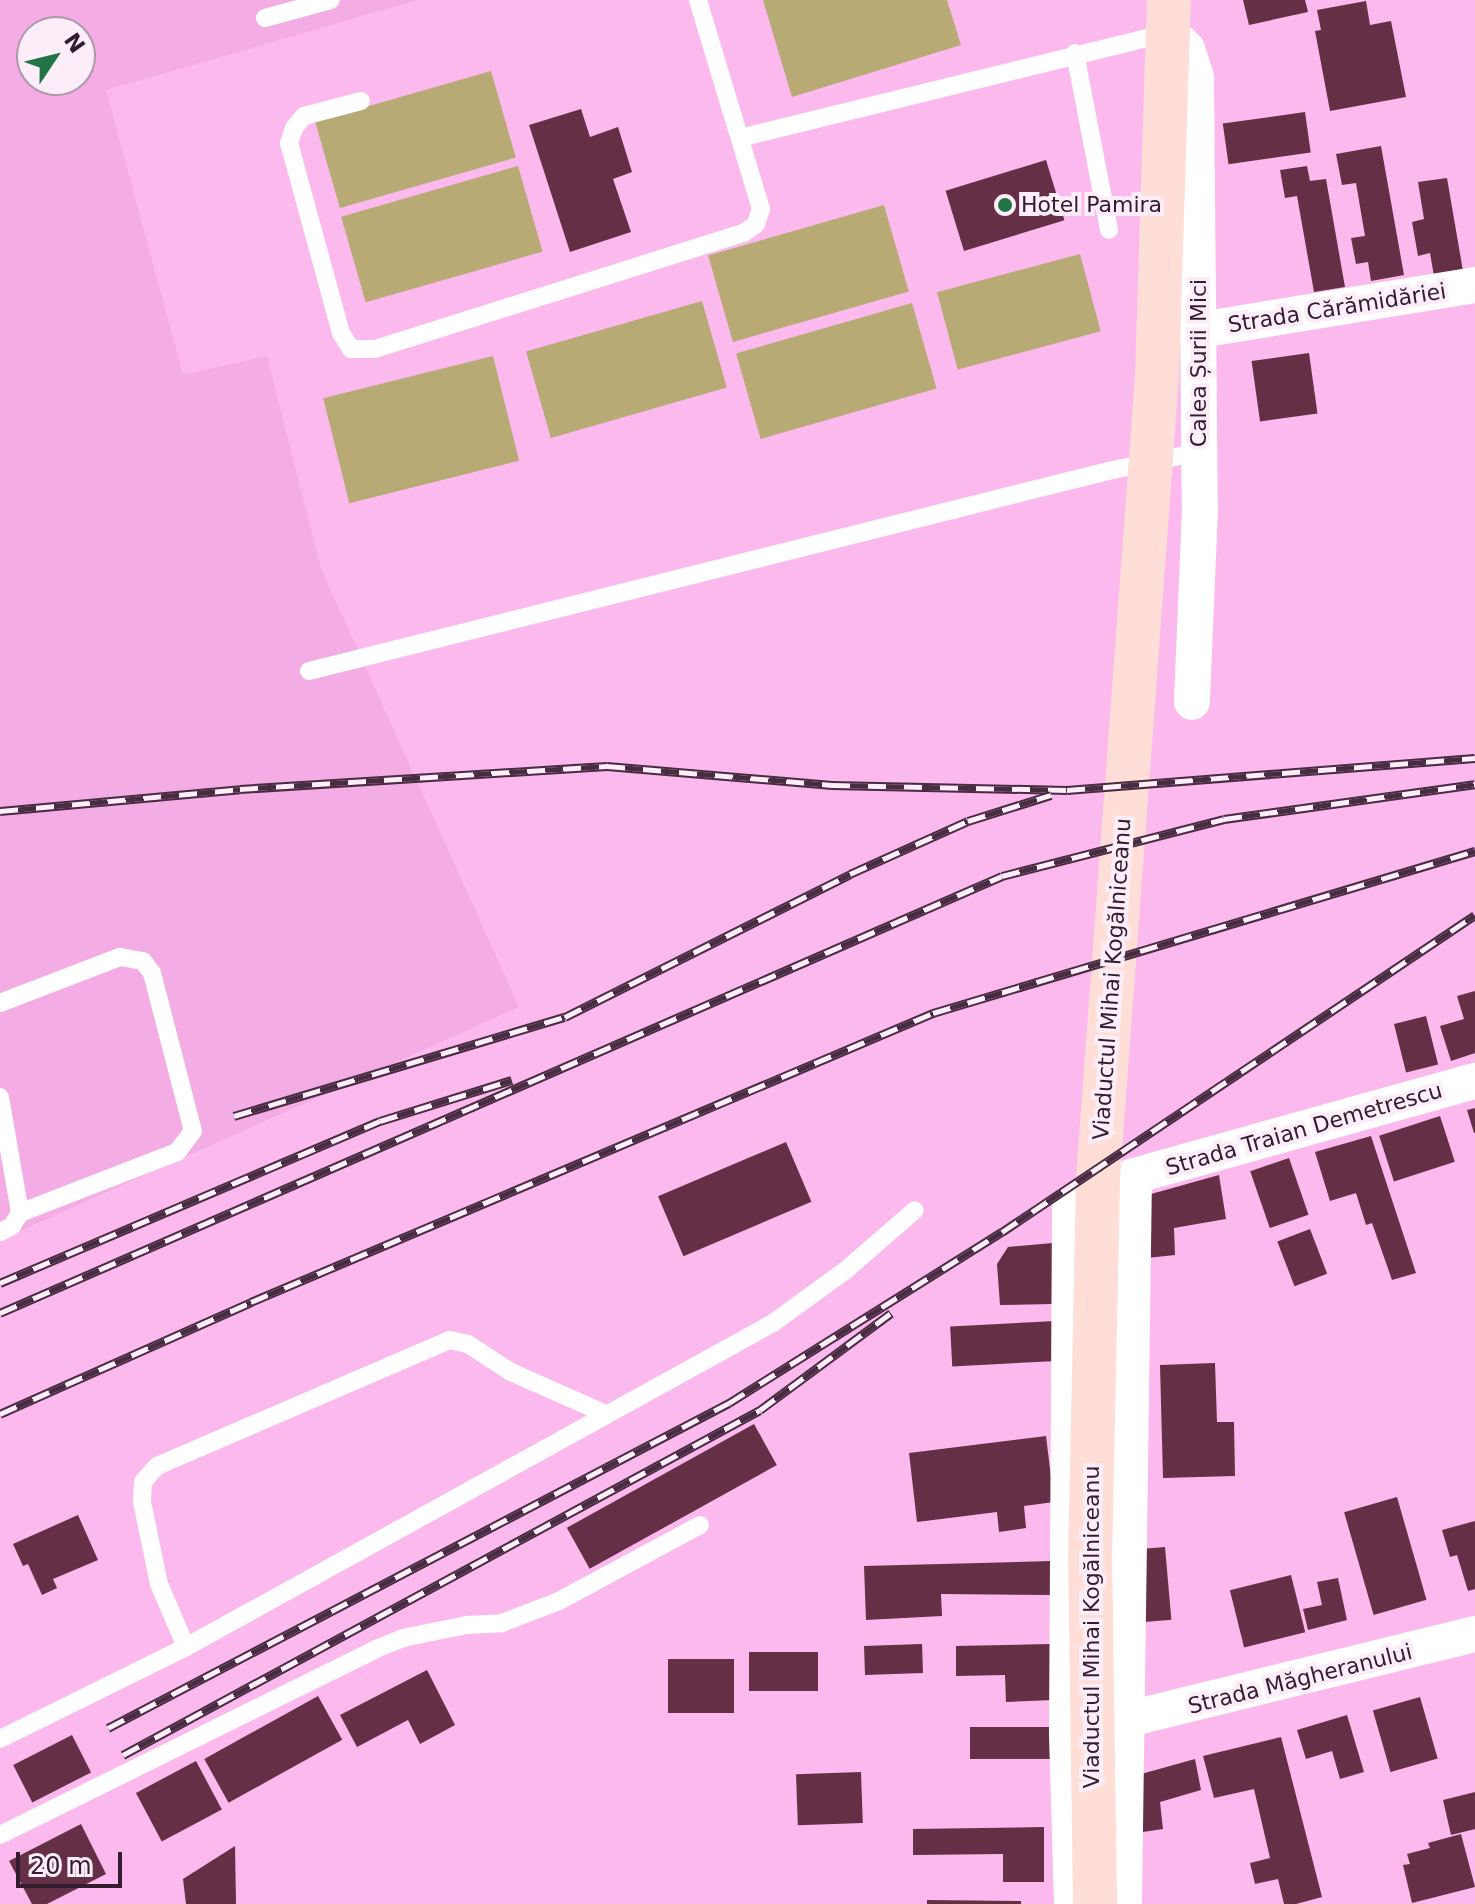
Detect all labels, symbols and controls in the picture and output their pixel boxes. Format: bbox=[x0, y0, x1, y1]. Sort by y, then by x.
north arrow bbox=[16, 16, 96, 96]
text: N bbox=[59, 28, 90, 58]
place label: Hotel Pamira bbox=[1021, 192, 1162, 218]
marker: Hotel Pamira bbox=[996, 196, 1014, 214]
street label: Strada Cărămidăriei bbox=[1226, 278, 1448, 338]
street label: Calea Șurii Mici bbox=[1186, 279, 1212, 447]
street label: Viaductul Mihai Kogălniceanu bbox=[1088, 817, 1136, 1141]
street label: Strada Traian Demetrescu bbox=[1163, 1077, 1445, 1181]
street label: Viaductul Mihai Kogălniceanu bbox=[1079, 1466, 1105, 1788]
street label: Strada Măgheranului bbox=[1185, 1638, 1415, 1720]
scale bar bbox=[20, 1836, 126, 1886]
text: 20 m bbox=[30, 1852, 92, 1880]

